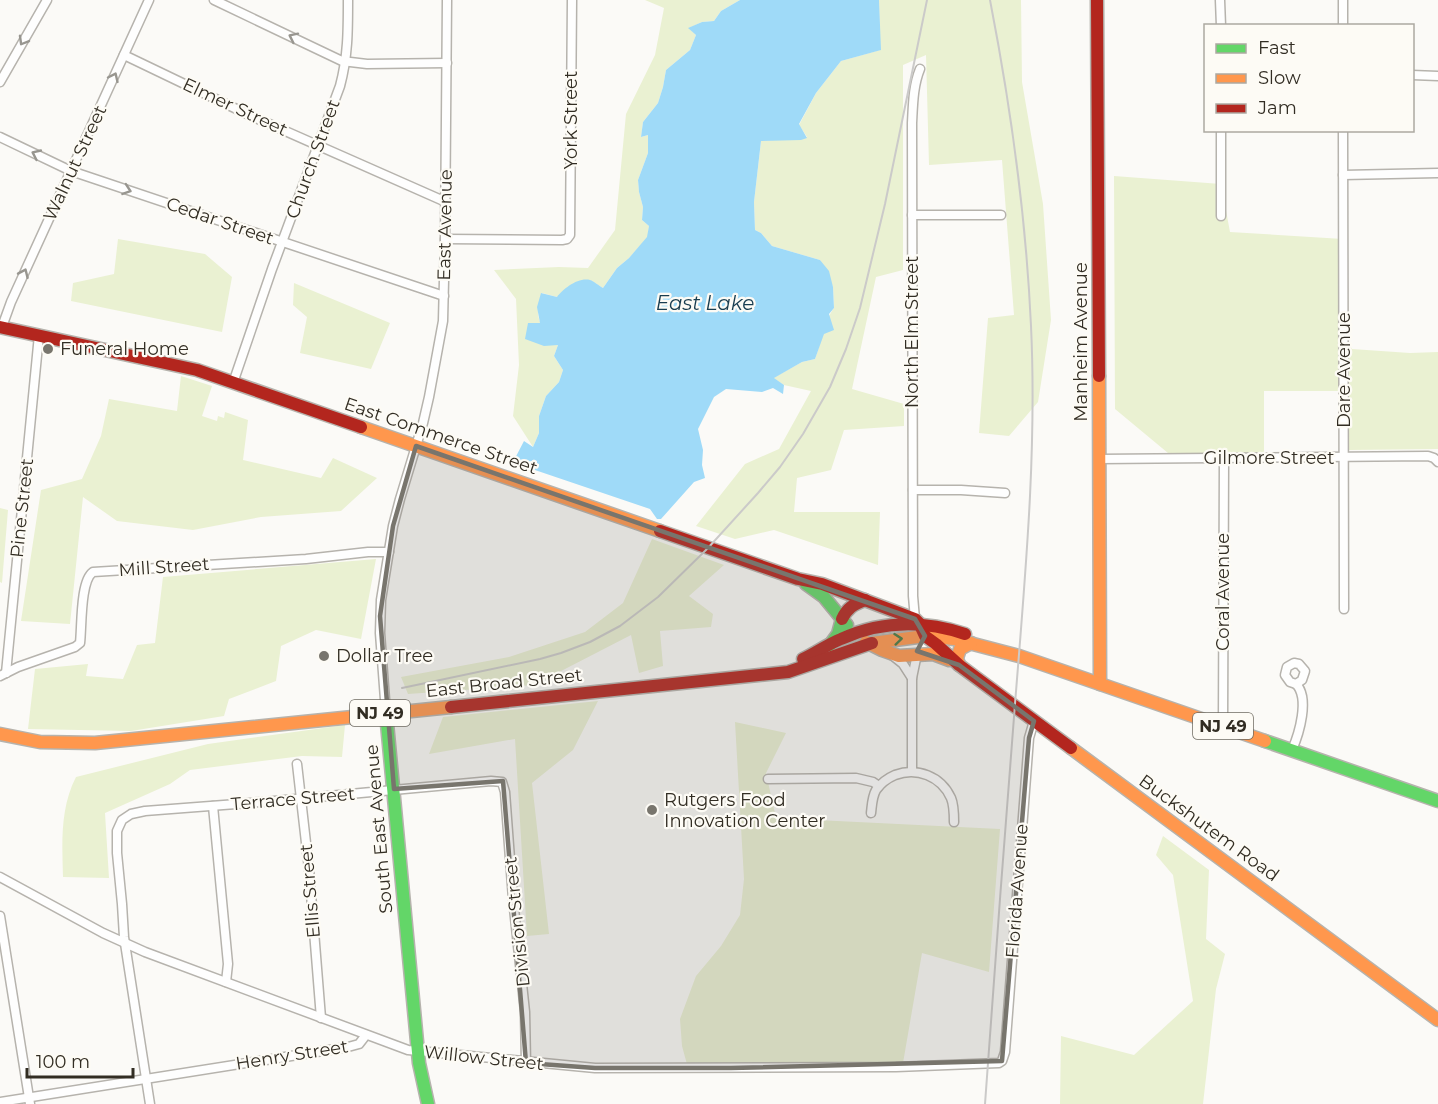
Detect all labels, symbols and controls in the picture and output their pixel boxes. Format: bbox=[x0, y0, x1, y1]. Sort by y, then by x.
legend bbox=[1204, 24, 1414, 132]
one-way arrow bbox=[288, 33, 299, 45]
one-way arrow bbox=[19, 35, 31, 45]
text: Fast bbox=[1258, 37, 1296, 59]
text: Slow bbox=[1258, 67, 1301, 89]
street label: York Street bbox=[560, 71, 582, 169]
one-way arrow bbox=[107, 72, 119, 83]
street label: Elmer Street bbox=[179, 73, 291, 141]
street label: Church Street bbox=[281, 96, 345, 222]
text: Jam bbox=[1257, 97, 1297, 119]
street label: Walnut Street bbox=[39, 102, 111, 224]
one-way arrow bbox=[31, 149, 42, 161]
street label: East Avenue bbox=[433, 169, 457, 281]
one-way arrow bbox=[121, 182, 132, 195]
street label: Cedar Street bbox=[163, 192, 277, 250]
street label: North Elm Street bbox=[901, 256, 923, 408]
street label: Manheim Avenue bbox=[1070, 262, 1092, 422]
one-way arrow bbox=[17, 269, 29, 280]
water label: East Lake bbox=[656, 291, 754, 315]
street label: Dare Avenue bbox=[1333, 312, 1355, 428]
place label: Funeral Home bbox=[60, 338, 189, 360]
marker: Funeral Home bbox=[41, 342, 55, 356]
street label: East Commerce Street bbox=[341, 393, 541, 479]
street label: Gilmore Street bbox=[1204, 447, 1334, 469]
street label: Pine Street bbox=[6, 457, 38, 559]
street label: Coral Avenue bbox=[1212, 533, 1234, 651]
street label: Mill Street bbox=[118, 553, 210, 581]
one-way arrow bbox=[893, 633, 902, 645]
place label: Dollar Tree bbox=[336, 645, 433, 667]
marker: Dollar Tree bbox=[317, 649, 331, 663]
street label: East Broad Street bbox=[425, 664, 583, 702]
road number: NJ 49 bbox=[350, 700, 410, 726]
road number: NJ 49 bbox=[1193, 713, 1253, 739]
street label: South East Avenue bbox=[361, 743, 397, 915]
street label: Buckshutem Road bbox=[1135, 770, 1283, 886]
street label: Terrace Street bbox=[230, 783, 356, 815]
place label: Rutgers Food Innovation Center bbox=[664, 789, 826, 832]
marker: Rutgers Food Innovation Center bbox=[645, 803, 659, 817]
street label: Florida Avenue bbox=[1001, 823, 1033, 959]
street label: Ellis Street bbox=[295, 843, 325, 939]
street label: Division Street bbox=[499, 856, 535, 988]
street label: Henry Street bbox=[234, 1035, 350, 1075]
scale bar bbox=[27, 1041, 134, 1079]
street label: Willow Street bbox=[423, 1041, 545, 1075]
text: 100 m bbox=[36, 1051, 90, 1073]

